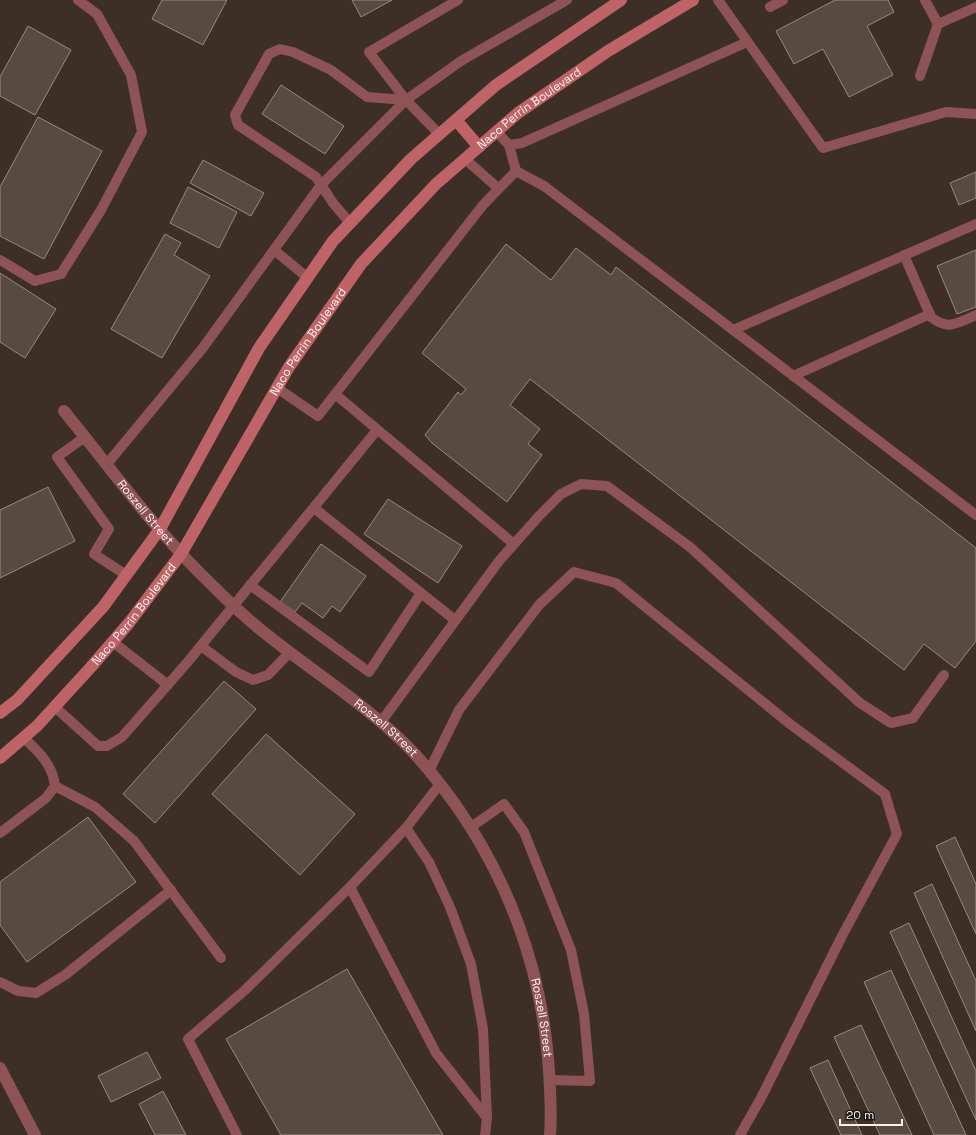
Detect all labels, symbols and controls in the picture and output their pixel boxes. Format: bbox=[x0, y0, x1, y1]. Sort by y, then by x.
street label: Naco Perrin Boulevard bbox=[474, 64, 584, 153]
street label: Naco Perrin Boulevard bbox=[266, 285, 350, 399]
street label: Roszell Street bbox=[114, 476, 177, 548]
street label: Naco Perrin Boulevard bbox=[88, 560, 180, 669]
street label: Roszell Street bbox=[351, 695, 421, 760]
street label: Roszell Street bbox=[527, 976, 556, 1058]
scale bar bbox=[840, 1101, 902, 1127]
text: 20 m bbox=[846, 1107, 874, 1123]

